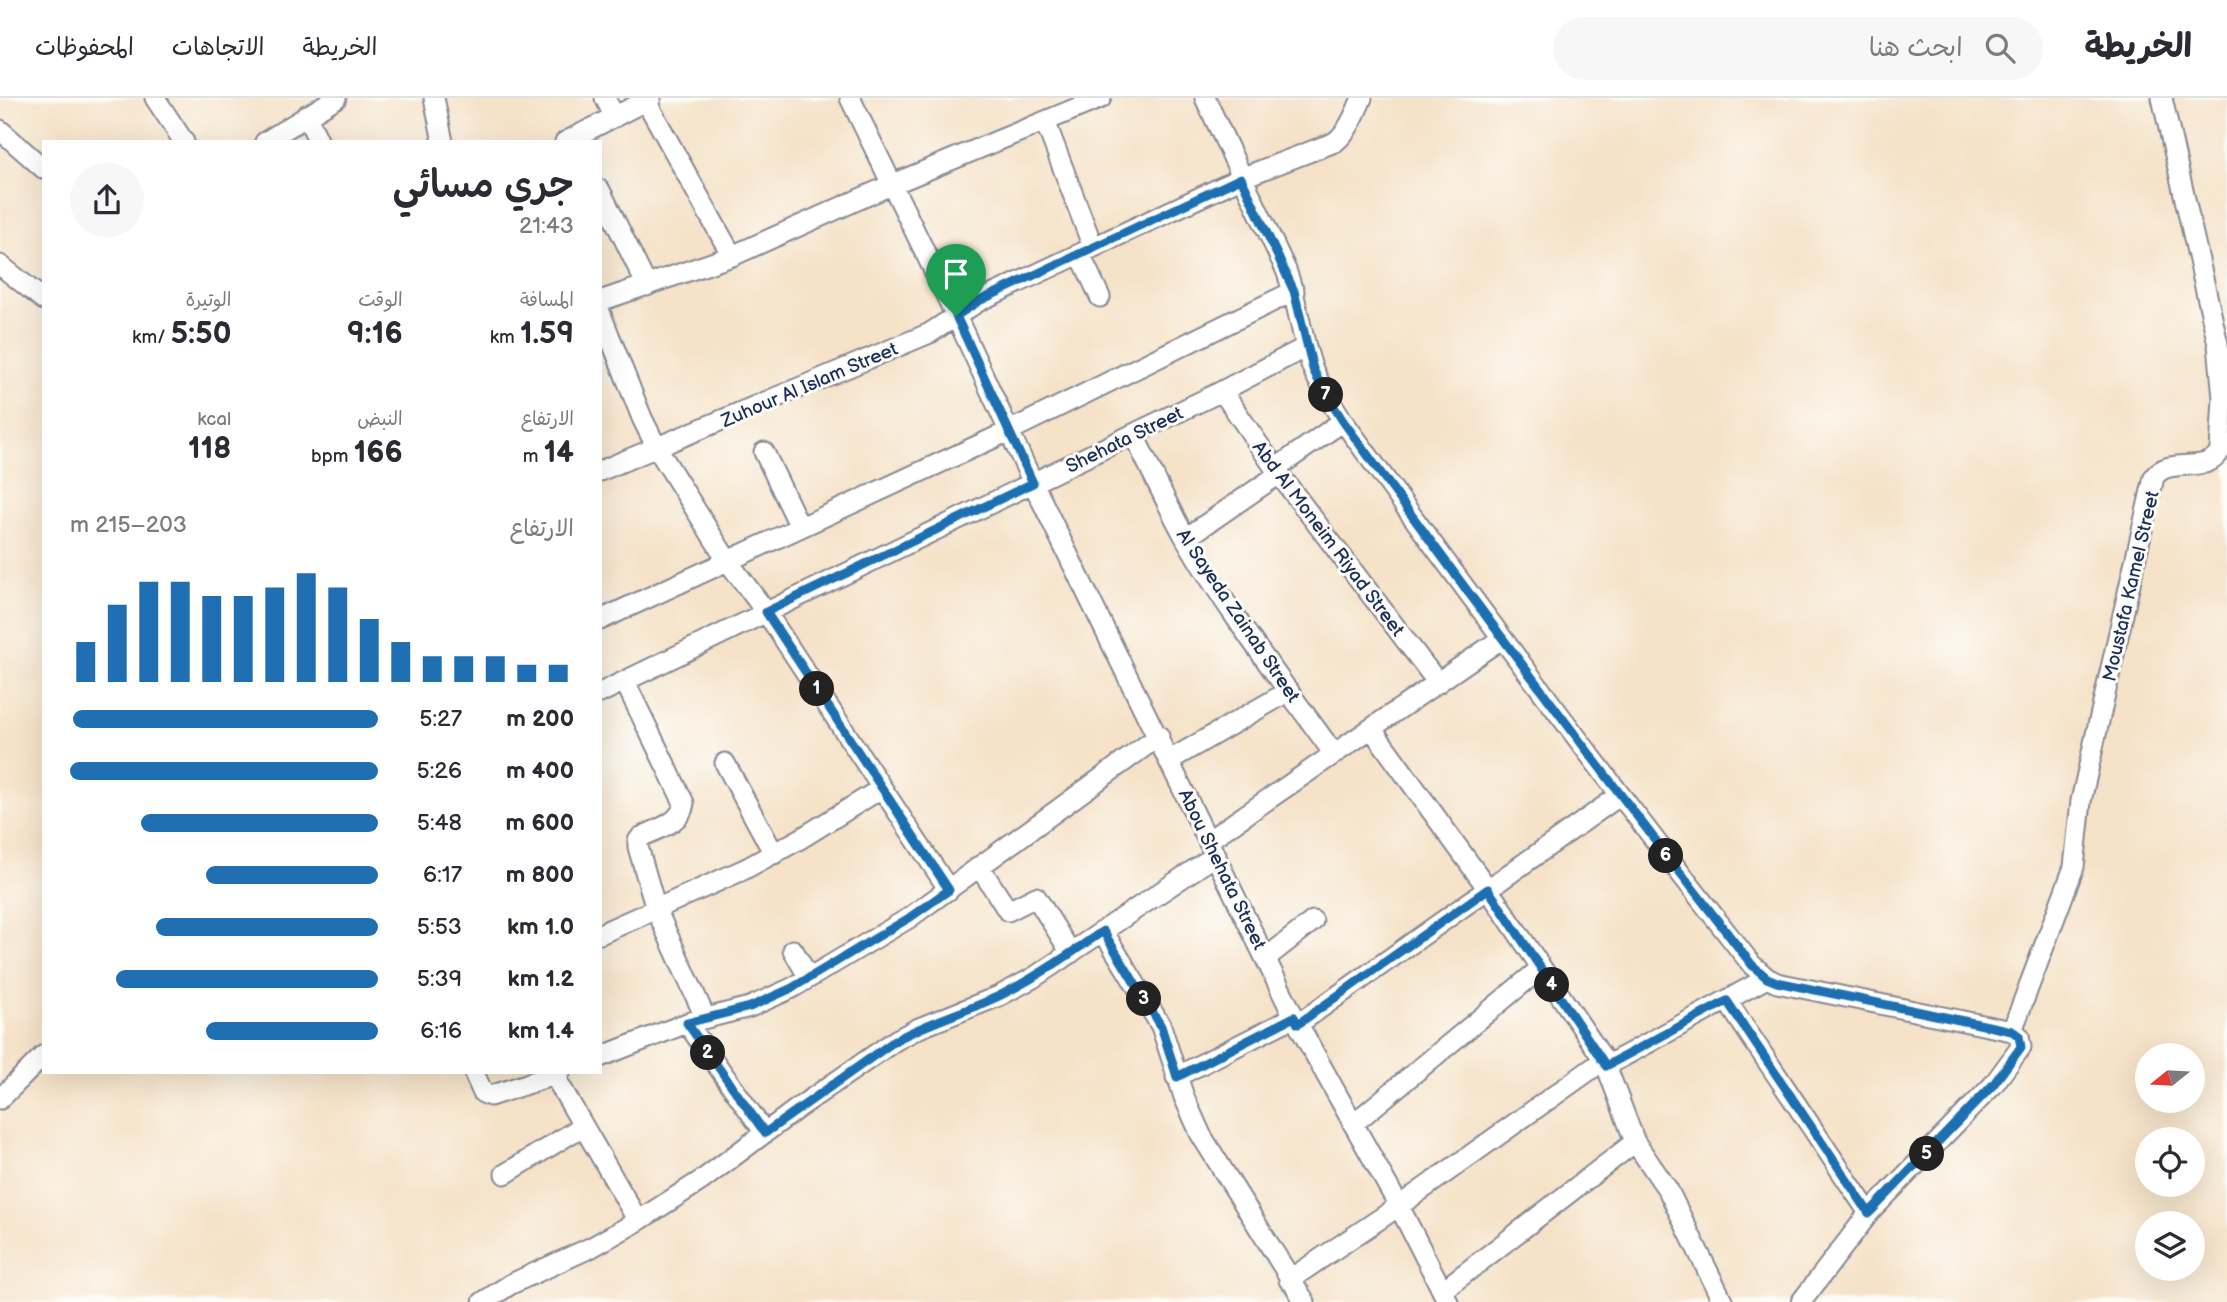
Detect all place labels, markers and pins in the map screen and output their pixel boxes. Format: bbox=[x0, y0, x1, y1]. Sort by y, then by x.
pin bbox=[926, 244, 986, 316]
pin: 7 bbox=[1308, 378, 1344, 412]
pin: 1 bbox=[800, 672, 834, 706]
pin: 6 bbox=[1648, 838, 1684, 874]
pin: 4 bbox=[1534, 968, 1570, 1002]
pin: 3 bbox=[1126, 982, 1162, 1016]
pin: 2 bbox=[690, 1035, 726, 1070]
pin: 5 bbox=[1910, 1136, 1944, 1172]

